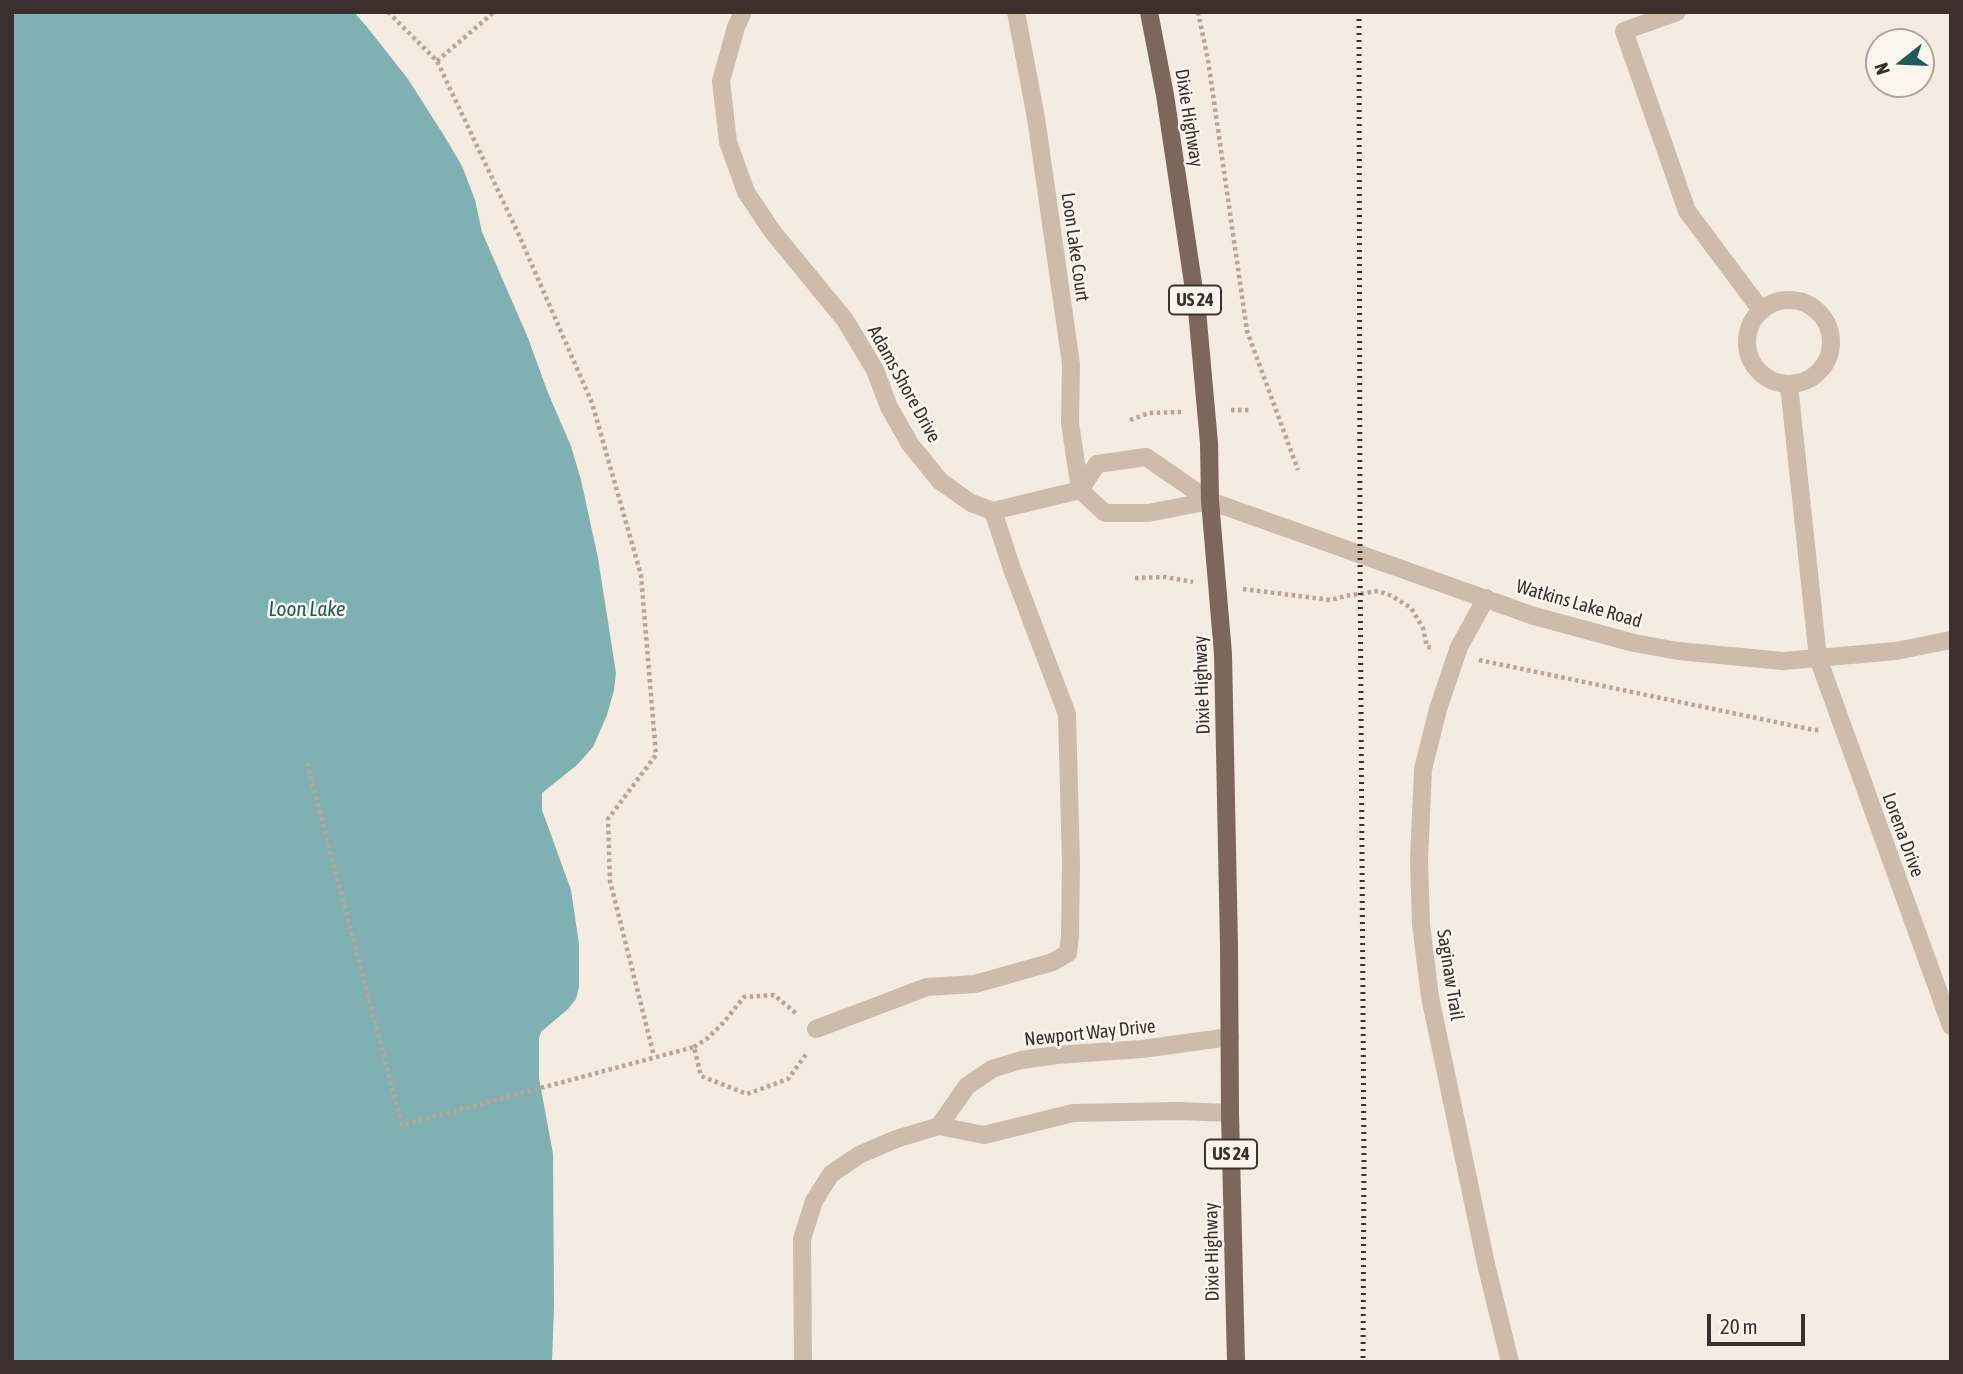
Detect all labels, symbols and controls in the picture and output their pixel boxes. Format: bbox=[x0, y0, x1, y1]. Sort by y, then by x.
north arrow bbox=[1865, 28, 1935, 98]
text: N bbox=[1870, 60, 1894, 78]
street label: Dixie Highway bbox=[1170, 67, 1208, 169]
street label: Loon Lake Court bbox=[1056, 191, 1094, 303]
road number: US 24 bbox=[1169, 286, 1221, 314]
street label: Adams Shore Drive bbox=[863, 322, 945, 446]
street label: Watkins Lake Road bbox=[1513, 575, 1645, 633]
water label: Loon Lake bbox=[268, 596, 346, 622]
street label: Dixie Highway bbox=[1189, 635, 1215, 735]
street label: Lorena Drive bbox=[1877, 790, 1929, 880]
street label: Saginaw Trail bbox=[1432, 928, 1468, 1022]
street label: Newport Way Drive bbox=[1023, 1015, 1157, 1051]
road number: US 24 bbox=[1205, 1140, 1257, 1168]
street label: Dixie Highway bbox=[1200, 1202, 1224, 1302]
scale bar bbox=[1711, 1300, 1809, 1344]
text: 20 m bbox=[1720, 1314, 1758, 1338]

